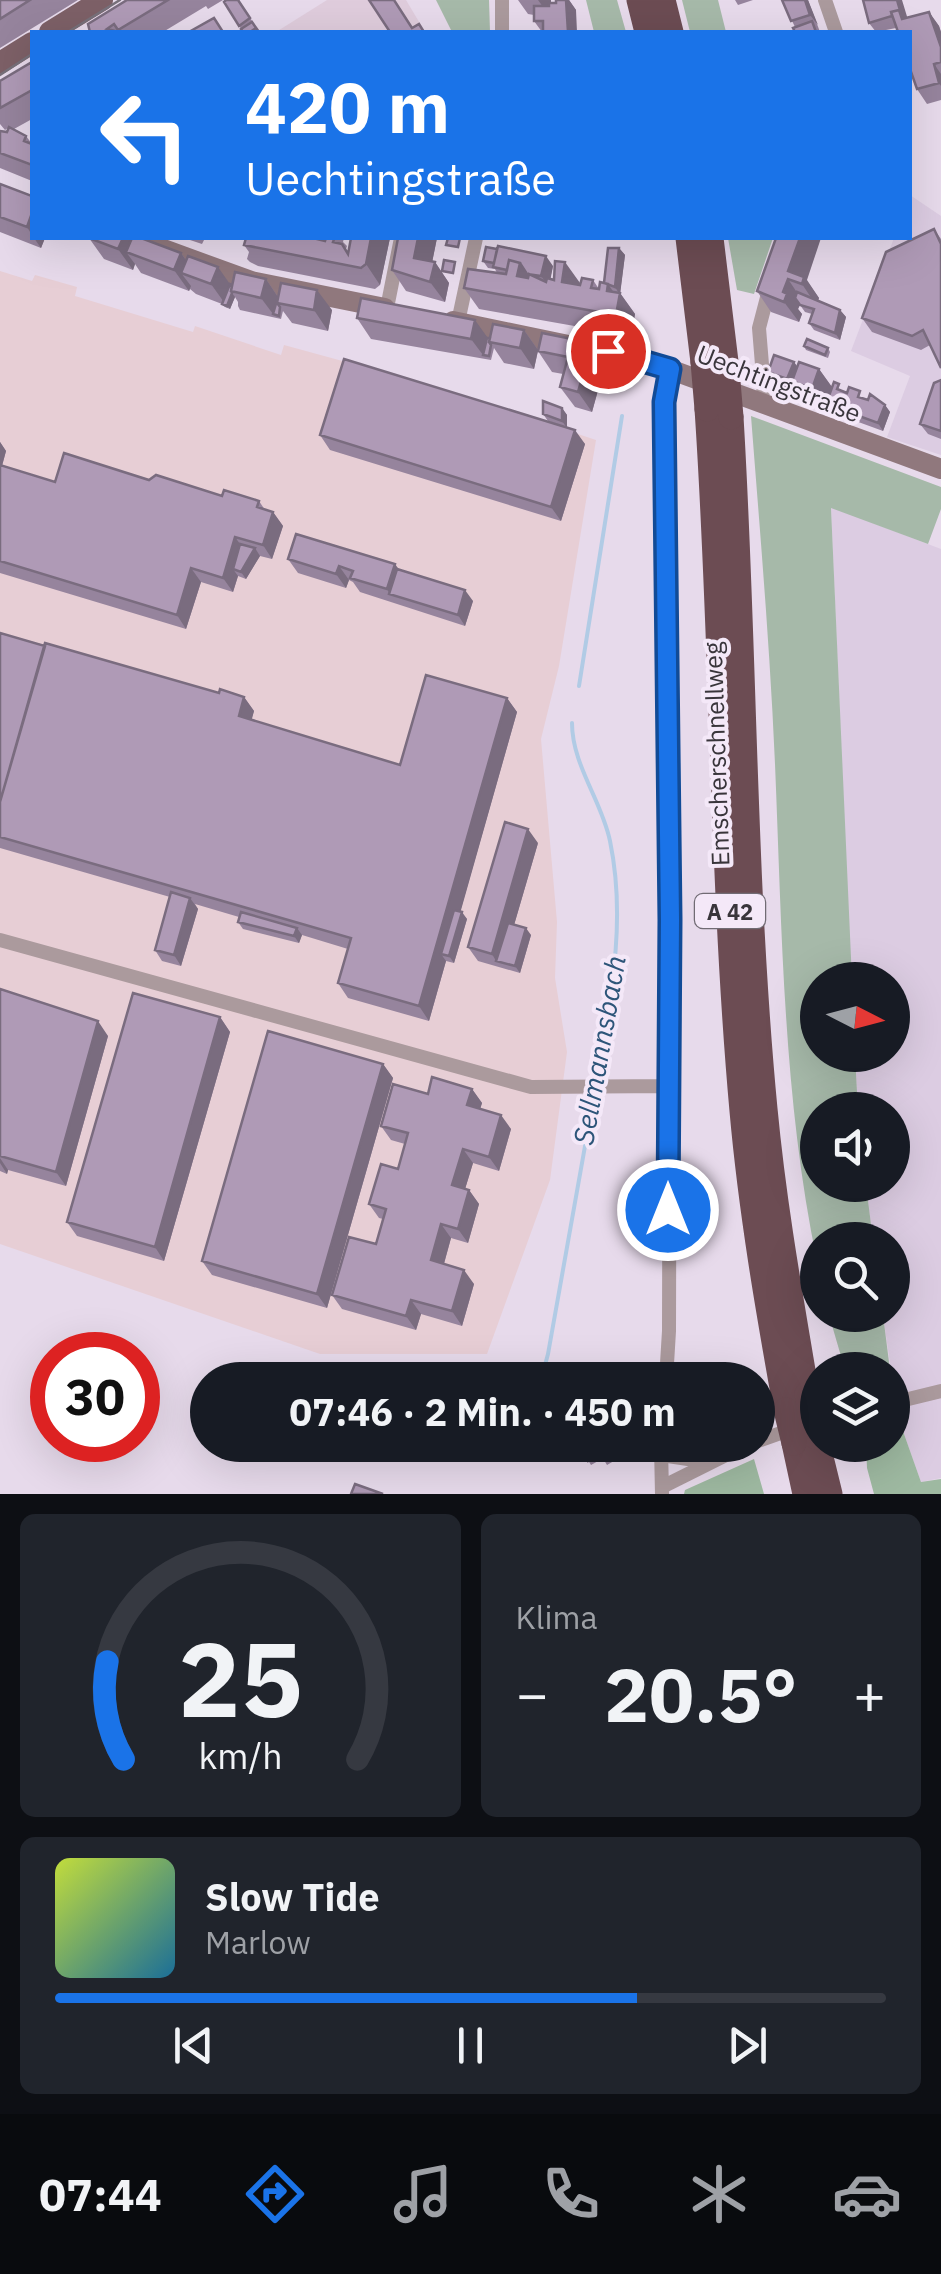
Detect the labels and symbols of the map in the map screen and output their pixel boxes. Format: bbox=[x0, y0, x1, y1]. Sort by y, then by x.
pin bbox=[566, 309, 651, 394]
street label: Uechtingstraße bbox=[692, 337, 866, 429]
street label: Emscherschnellweg bbox=[696, 641, 736, 867]
road number: A 42 bbox=[695, 894, 765, 928]
water label: Sellmannsbach bbox=[564, 952, 634, 1148]
north arrow bbox=[800, 962, 910, 1072]
position arrow bbox=[616, 1158, 720, 1262]
speed limit sign: 30 bbox=[30, 1332, 160, 1462]

